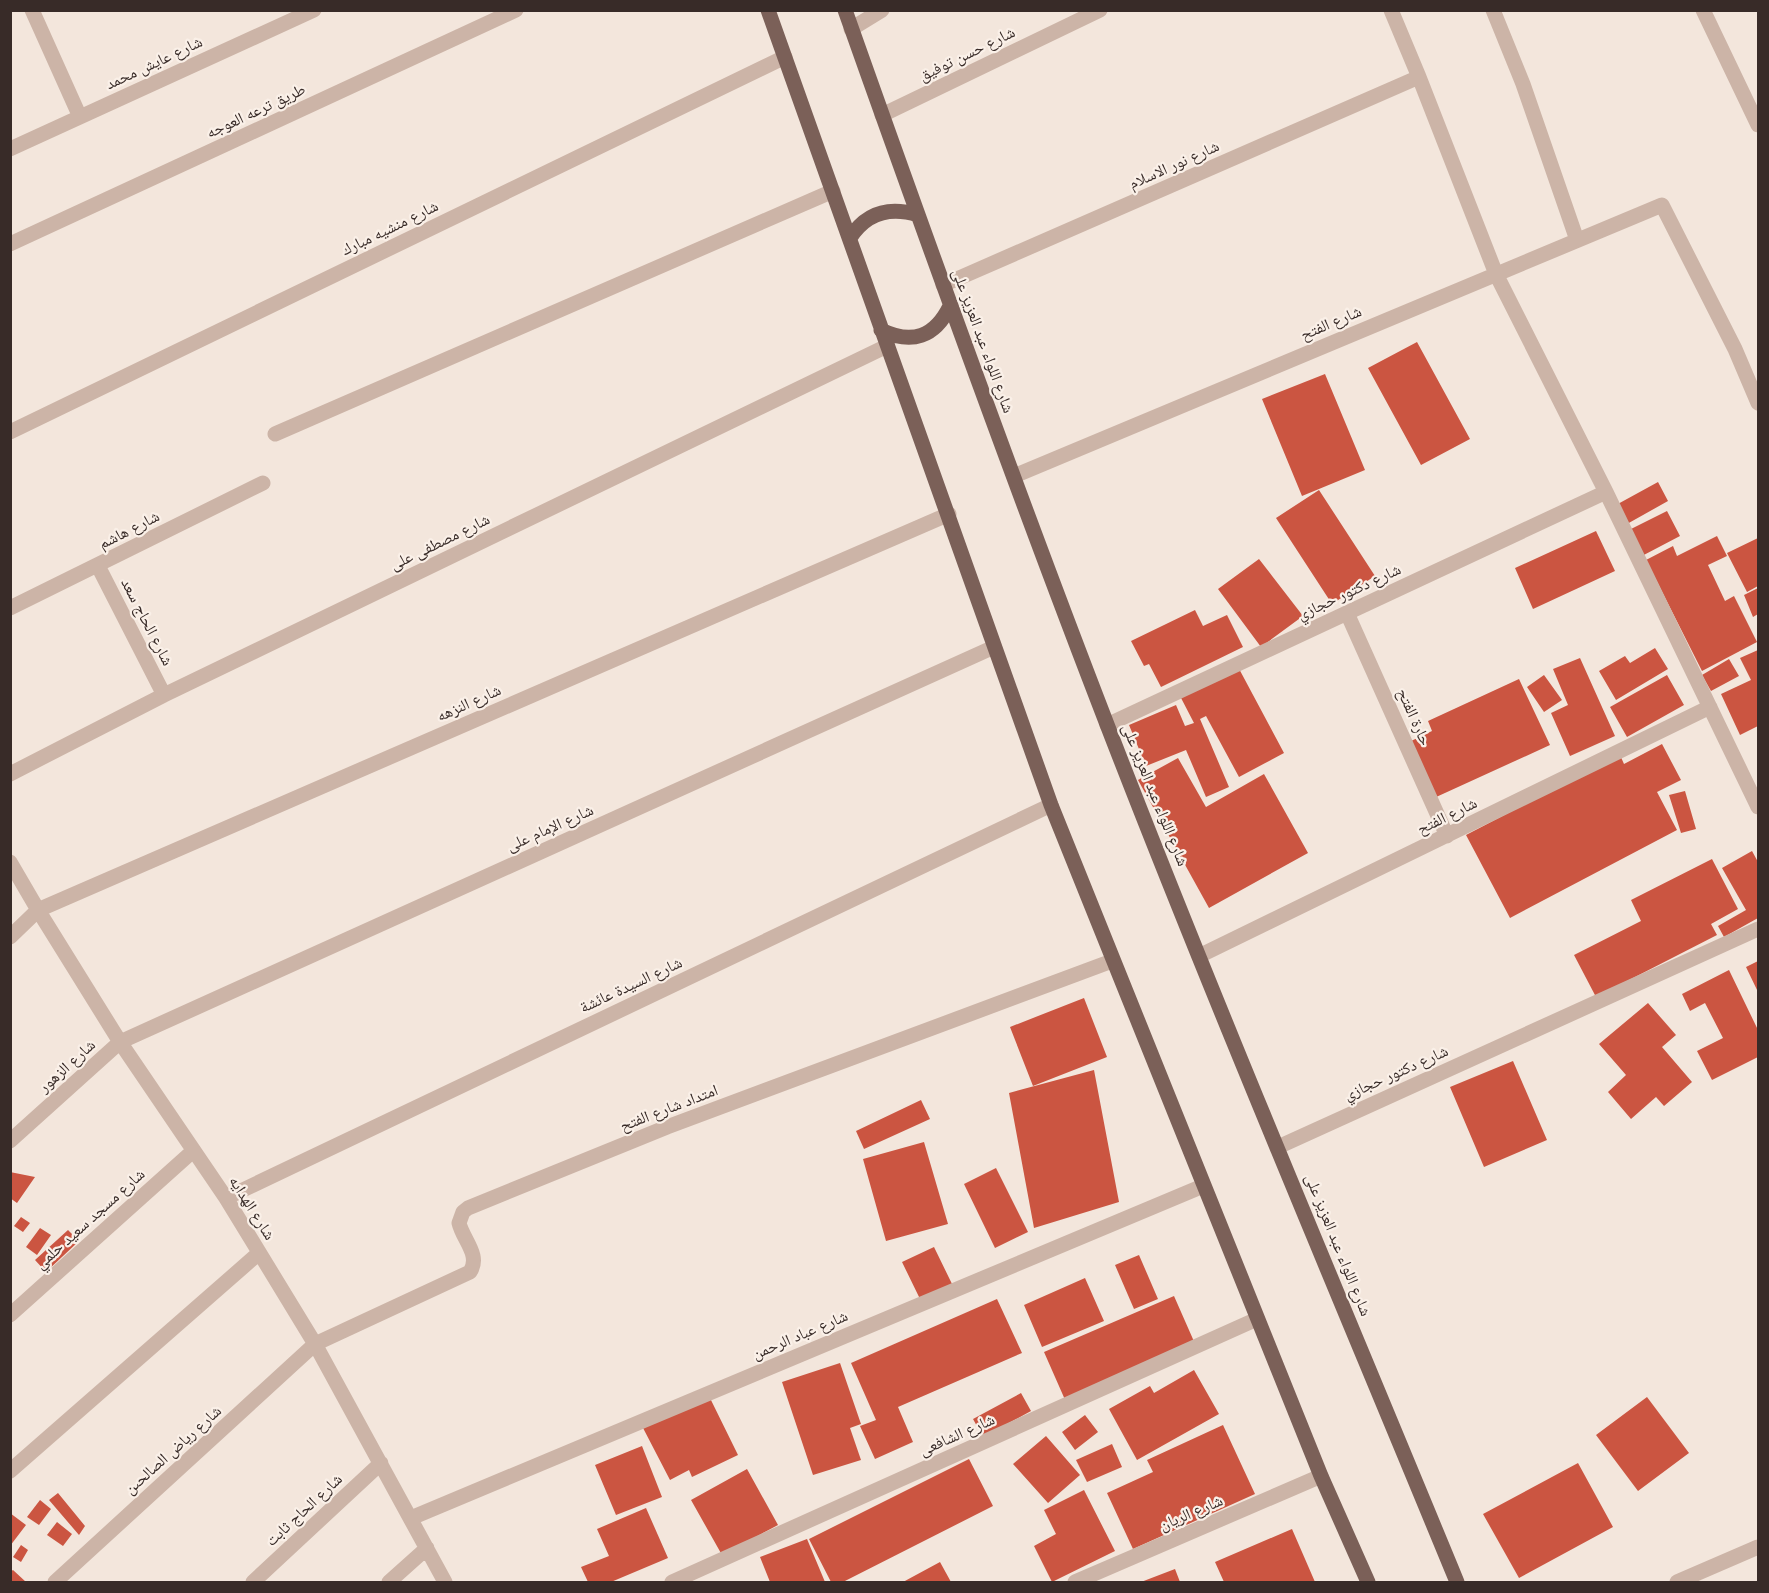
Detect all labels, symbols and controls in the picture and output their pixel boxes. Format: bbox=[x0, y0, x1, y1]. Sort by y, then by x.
street label: شارع حسن توفيق bbox=[916, 22, 1018, 86]
street label: شارع عايش محمد bbox=[102, 32, 206, 94]
street label: طريق ترعه العوجه bbox=[203, 79, 309, 143]
street label: شارع نور الاسلام bbox=[1126, 136, 1222, 194]
street label: شارع منشيه مبارك bbox=[338, 196, 442, 260]
street label: شارع اللواء عبد العزيز على bbox=[948, 266, 1018, 416]
street label: شارع الفتح bbox=[1297, 301, 1365, 345]
street label: شارع هاشم bbox=[95, 506, 163, 554]
street label: شارع مصطفى على bbox=[387, 509, 493, 575]
street label: شارع دكتور حجازي bbox=[1294, 559, 1405, 627]
street label: شارع الحاج سعد bbox=[116, 575, 178, 669]
street label: شارع النزهه bbox=[434, 680, 504, 726]
street label: حارة الفتح bbox=[1392, 685, 1436, 749]
street label: شارع اللواء عبد العزيز على bbox=[1117, 721, 1193, 869]
street label: شارع الفتح bbox=[1414, 793, 1480, 839]
street label: شارع الإمام على bbox=[503, 800, 597, 856]
street label: شارع السيدة عائشة bbox=[577, 953, 685, 1017]
street label: شارع الزهور bbox=[34, 1035, 100, 1098]
street label: شارع دكتور حجازي bbox=[1341, 1041, 1452, 1107]
street label: امتداد شارع الفتح bbox=[617, 1080, 721, 1136]
street label: شارع مسجد سعيد حلمي bbox=[31, 1164, 151, 1275]
street label: شارع اللواء عبد العزيز على bbox=[1300, 1171, 1376, 1319]
street label: شارع الهدايه bbox=[224, 1172, 280, 1244]
street label: شارع عباد الرحمن bbox=[749, 1306, 851, 1364]
street label: شارع رياض الصالحىن bbox=[120, 1401, 226, 1499]
street label: شارع الشافعى bbox=[916, 1409, 998, 1461]
street label: شارع الحاج ثابت bbox=[261, 1469, 347, 1551]
street label: شارع الريان bbox=[1156, 1491, 1226, 1535]

